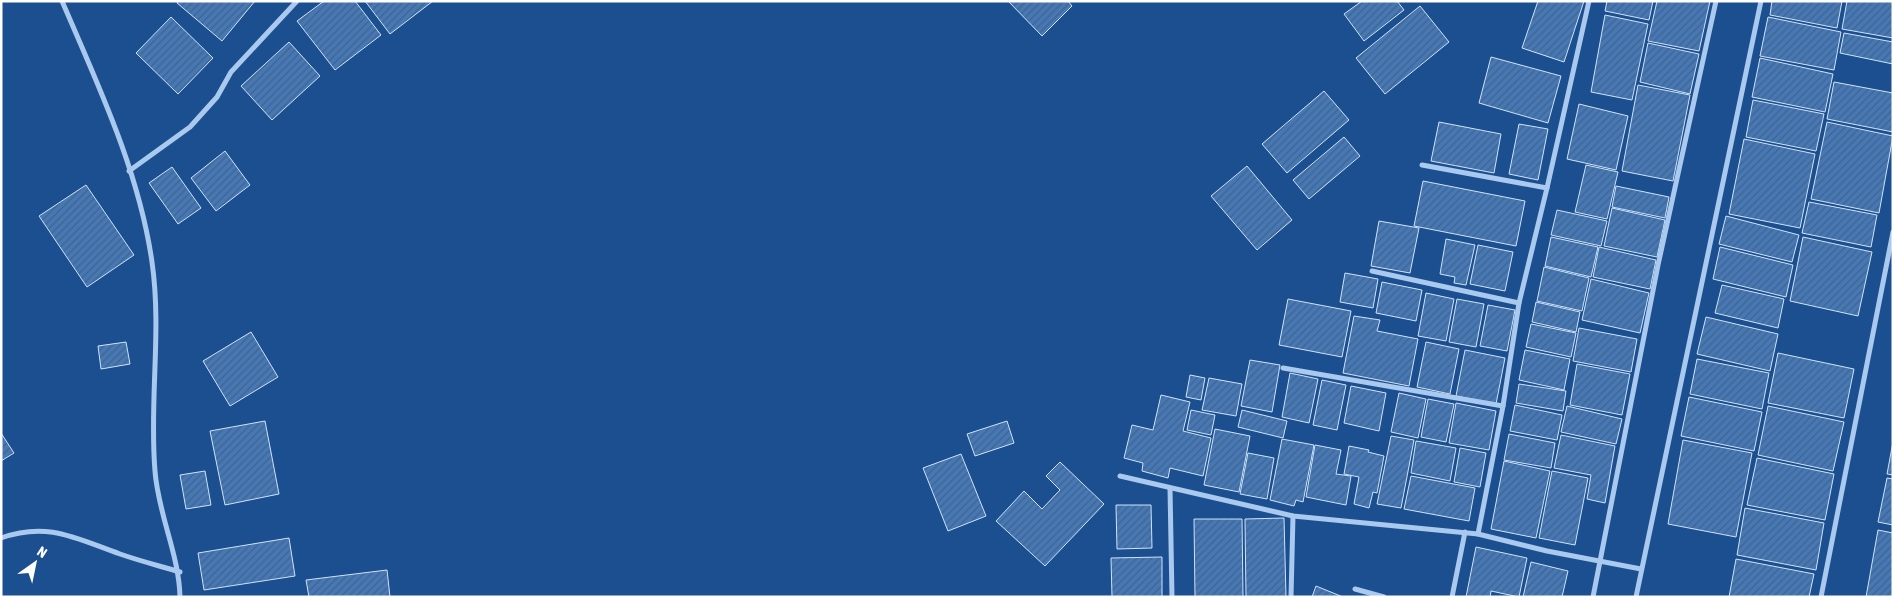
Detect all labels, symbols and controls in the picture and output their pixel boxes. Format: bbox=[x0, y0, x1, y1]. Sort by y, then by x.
north arrow bbox=[10, 538, 60, 588]
text: N bbox=[34, 543, 50, 561]

